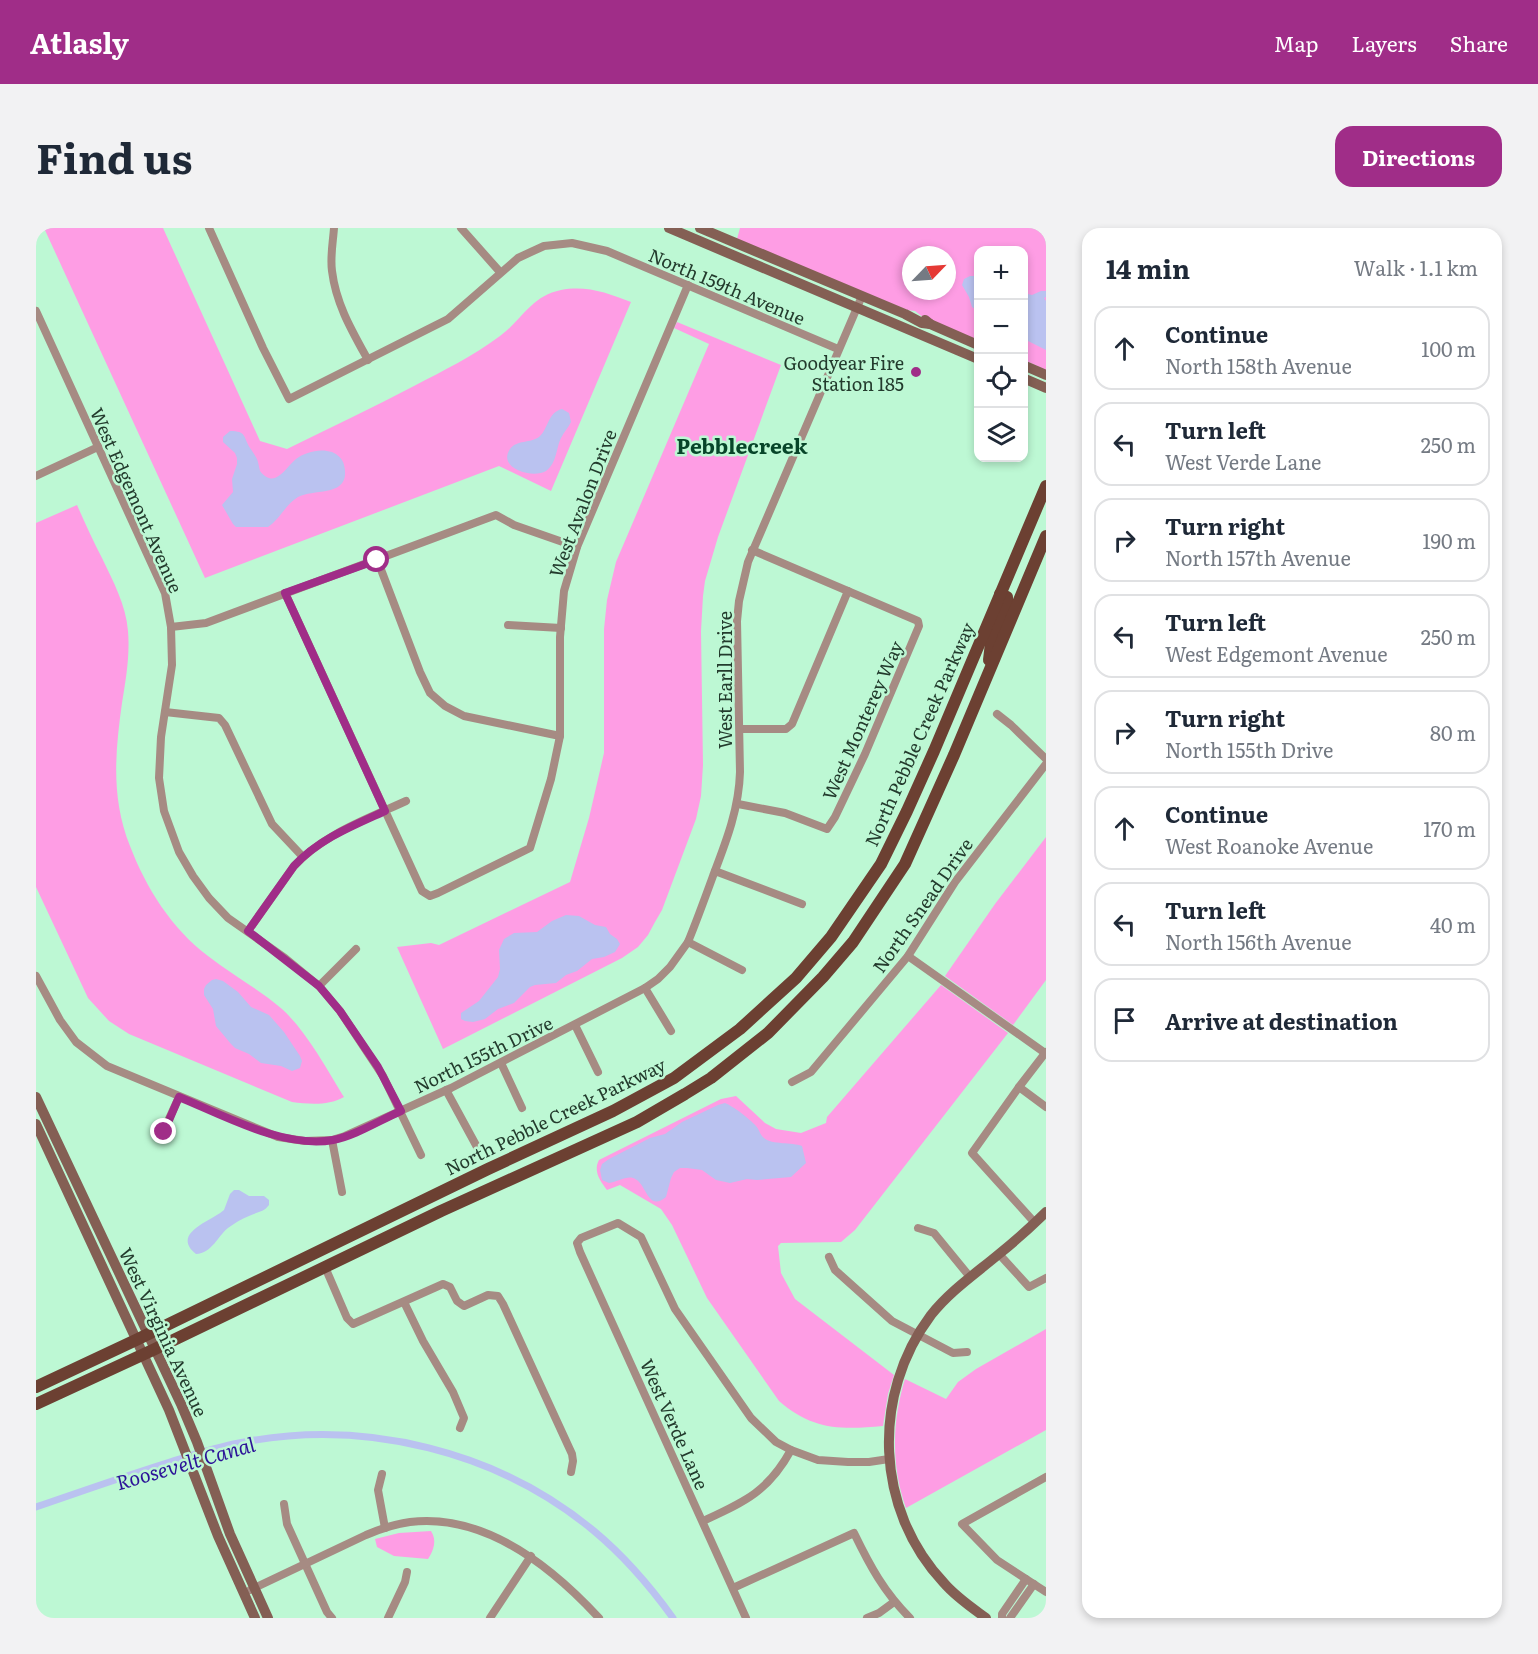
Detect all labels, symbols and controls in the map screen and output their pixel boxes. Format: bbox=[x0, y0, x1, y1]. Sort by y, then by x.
text: Atlasly bbox=[30, 21, 129, 63]
text: Map bbox=[1274, 27, 1319, 58]
text: Layers bbox=[1352, 27, 1417, 58]
text: Share bbox=[1450, 27, 1508, 58]
text: Find us bbox=[36, 125, 193, 187]
button: Directions bbox=[1335, 126, 1502, 187]
street label: North 159th Avenue bbox=[645, 241, 809, 331]
north arrow bbox=[902, 246, 956, 300]
map controls bbox=[974, 246, 1028, 462]
button: + bbox=[974, 246, 1028, 300]
text: 14 min bbox=[1106, 248, 1190, 287]
text: Walk · 1.1 km bbox=[1354, 252, 1478, 282]
button: − bbox=[974, 300, 1028, 354]
text: Continue bbox=[1165, 317, 1268, 350]
icon: ahead bbox=[1108, 332, 1141, 365]
text: 100 m bbox=[1421, 333, 1476, 363]
place label: Goodyear Fire Station 185 bbox=[783, 349, 904, 397]
text: North 158th Avenue bbox=[1165, 350, 1352, 380]
button: locate bbox=[974, 354, 1028, 408]
marker: Goodyear Fire Station 185 bbox=[909, 365, 923, 379]
street label: West Edgemont Avenue bbox=[84, 403, 190, 597]
button: layers bbox=[974, 408, 1028, 462]
text: Turn left bbox=[1165, 413, 1266, 446]
street label: West Avalon Drive bbox=[541, 425, 623, 581]
icon: left bbox=[1108, 428, 1141, 461]
district label: Pebblecreek bbox=[676, 429, 809, 460]
text: 250 m bbox=[1421, 429, 1476, 459]
text: West Verde Lane bbox=[1165, 446, 1322, 476]
text: Turn right bbox=[1165, 509, 1285, 542]
icon: right bbox=[1108, 524, 1141, 557]
text: 190 m bbox=[1422, 525, 1476, 555]
text: North 157th Avenue bbox=[1165, 542, 1351, 572]
route start bbox=[363, 546, 389, 572]
text: Turn left bbox=[1165, 605, 1266, 638]
street label: West Earll Drive bbox=[711, 611, 738, 749]
street label: North Pebble Creek Parkway bbox=[857, 617, 981, 850]
icon: left bbox=[1108, 620, 1141, 653]
text: 250 m bbox=[1421, 621, 1476, 651]
street label: West Monterey Way bbox=[815, 636, 909, 804]
text: West Edgemont Avenue bbox=[1165, 638, 1388, 668]
text: Turn right bbox=[1165, 701, 1285, 734]
icon: right bbox=[1108, 716, 1141, 749]
text: 80 m bbox=[1430, 717, 1476, 747]
text: North 155th Drive bbox=[1165, 734, 1333, 764]
text: Continue bbox=[1165, 797, 1268, 830]
icon: ahead bbox=[1108, 812, 1141, 845]
text: 170 m bbox=[1423, 813, 1476, 843]
text: West Roanoke Avenue bbox=[1165, 830, 1373, 860]
street label: North Snead Drive bbox=[865, 832, 979, 978]
text: Turn left bbox=[1165, 893, 1266, 926]
icon: left bbox=[1108, 908, 1141, 941]
text: 40 m bbox=[1430, 909, 1476, 939]
text: North 156th Avenue bbox=[1165, 926, 1352, 956]
icon: arrive bbox=[1108, 1004, 1141, 1037]
text: Arrive at destination bbox=[1165, 1004, 1398, 1037]
street label: North 155th Drive bbox=[409, 1009, 557, 1099]
street label: North Pebble Creek Parkway bbox=[440, 1050, 671, 1181]
route end bbox=[150, 1118, 176, 1144]
street label: West Virginia Avenue bbox=[113, 1243, 215, 1421]
street label: West Verde Lane bbox=[634, 1354, 716, 1494]
water label: Roosevelt Canal bbox=[112, 1428, 258, 1496]

